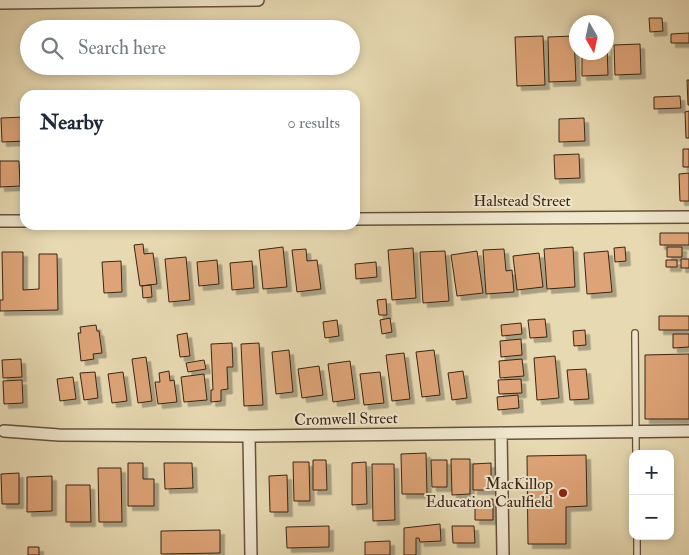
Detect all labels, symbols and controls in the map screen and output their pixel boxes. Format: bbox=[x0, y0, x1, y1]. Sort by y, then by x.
north arrow bbox=[569, 15, 614, 60]
search box bbox=[20, 20, 360, 75]
icon: search bbox=[38, 34, 66, 62]
text: Search here bbox=[78, 36, 166, 60]
text: Nearby bbox=[40, 109, 103, 136]
text: 0 results bbox=[287, 113, 340, 133]
street label: Halstead Street bbox=[473, 191, 571, 211]
street label: Cromwell Street bbox=[294, 408, 398, 430]
map controls bbox=[629, 450, 674, 540]
button: + bbox=[629, 450, 674, 495]
place label: MacKillop Education Caulfield bbox=[426, 474, 553, 512]
marker: MacKillop Education Caulfield bbox=[557, 487, 569, 499]
button: − bbox=[629, 495, 674, 540]

